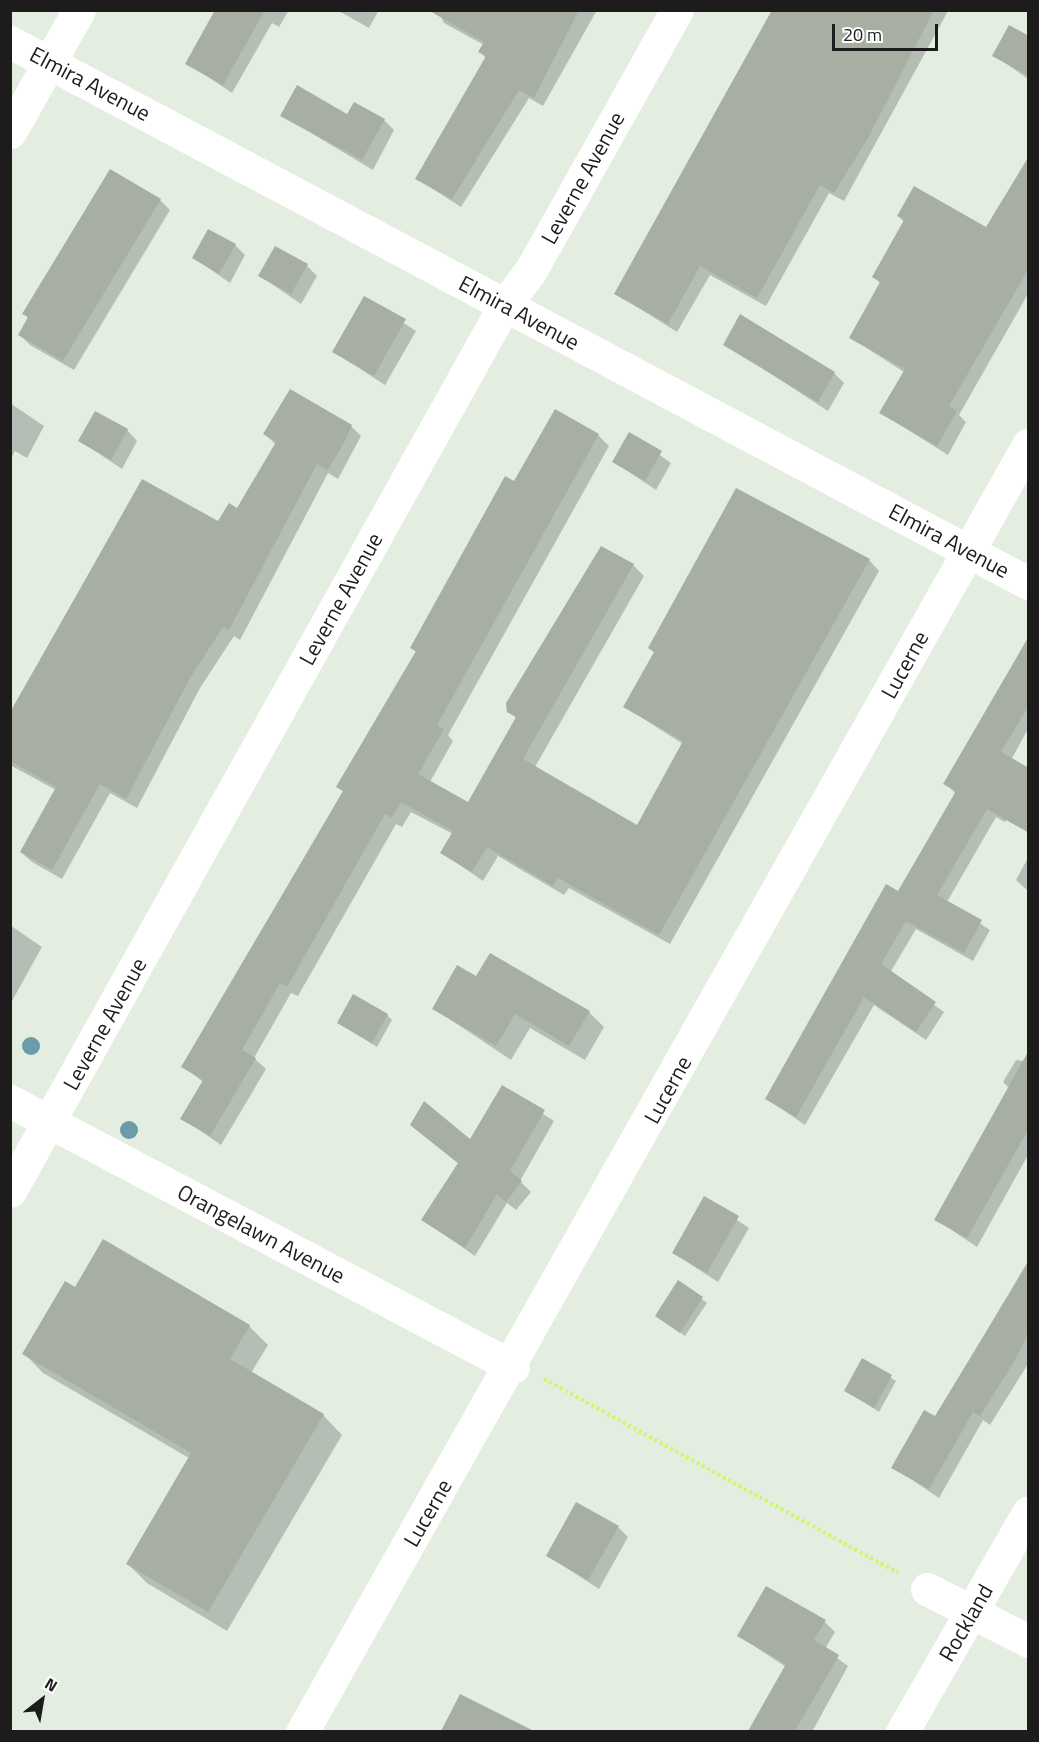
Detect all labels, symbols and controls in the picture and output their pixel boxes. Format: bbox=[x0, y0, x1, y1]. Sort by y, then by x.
scale bar bbox=[835, 12, 942, 50]
text: 20 m bbox=[843, 21, 882, 48]
street label: Elmira Avenue bbox=[25, 41, 155, 127]
street label: Leverne Avenue bbox=[536, 107, 630, 249]
street label: Elmira Avenue bbox=[454, 270, 584, 356]
street label: Elmira Avenue bbox=[884, 498, 1014, 584]
street label: Leverne Avenue bbox=[294, 528, 388, 670]
street label: Lucerne bbox=[876, 627, 934, 703]
street label: Leverne Avenue bbox=[58, 953, 152, 1095]
street label: Lucerne bbox=[639, 1052, 697, 1128]
street label: Orangelawn Avenue bbox=[173, 1179, 349, 1289]
street label: Lucerne bbox=[398, 1475, 458, 1551]
street label: Rockland bbox=[933, 1580, 999, 1666]
north arrow bbox=[12, 1670, 72, 1730]
text: N bbox=[40, 1671, 62, 1698]

